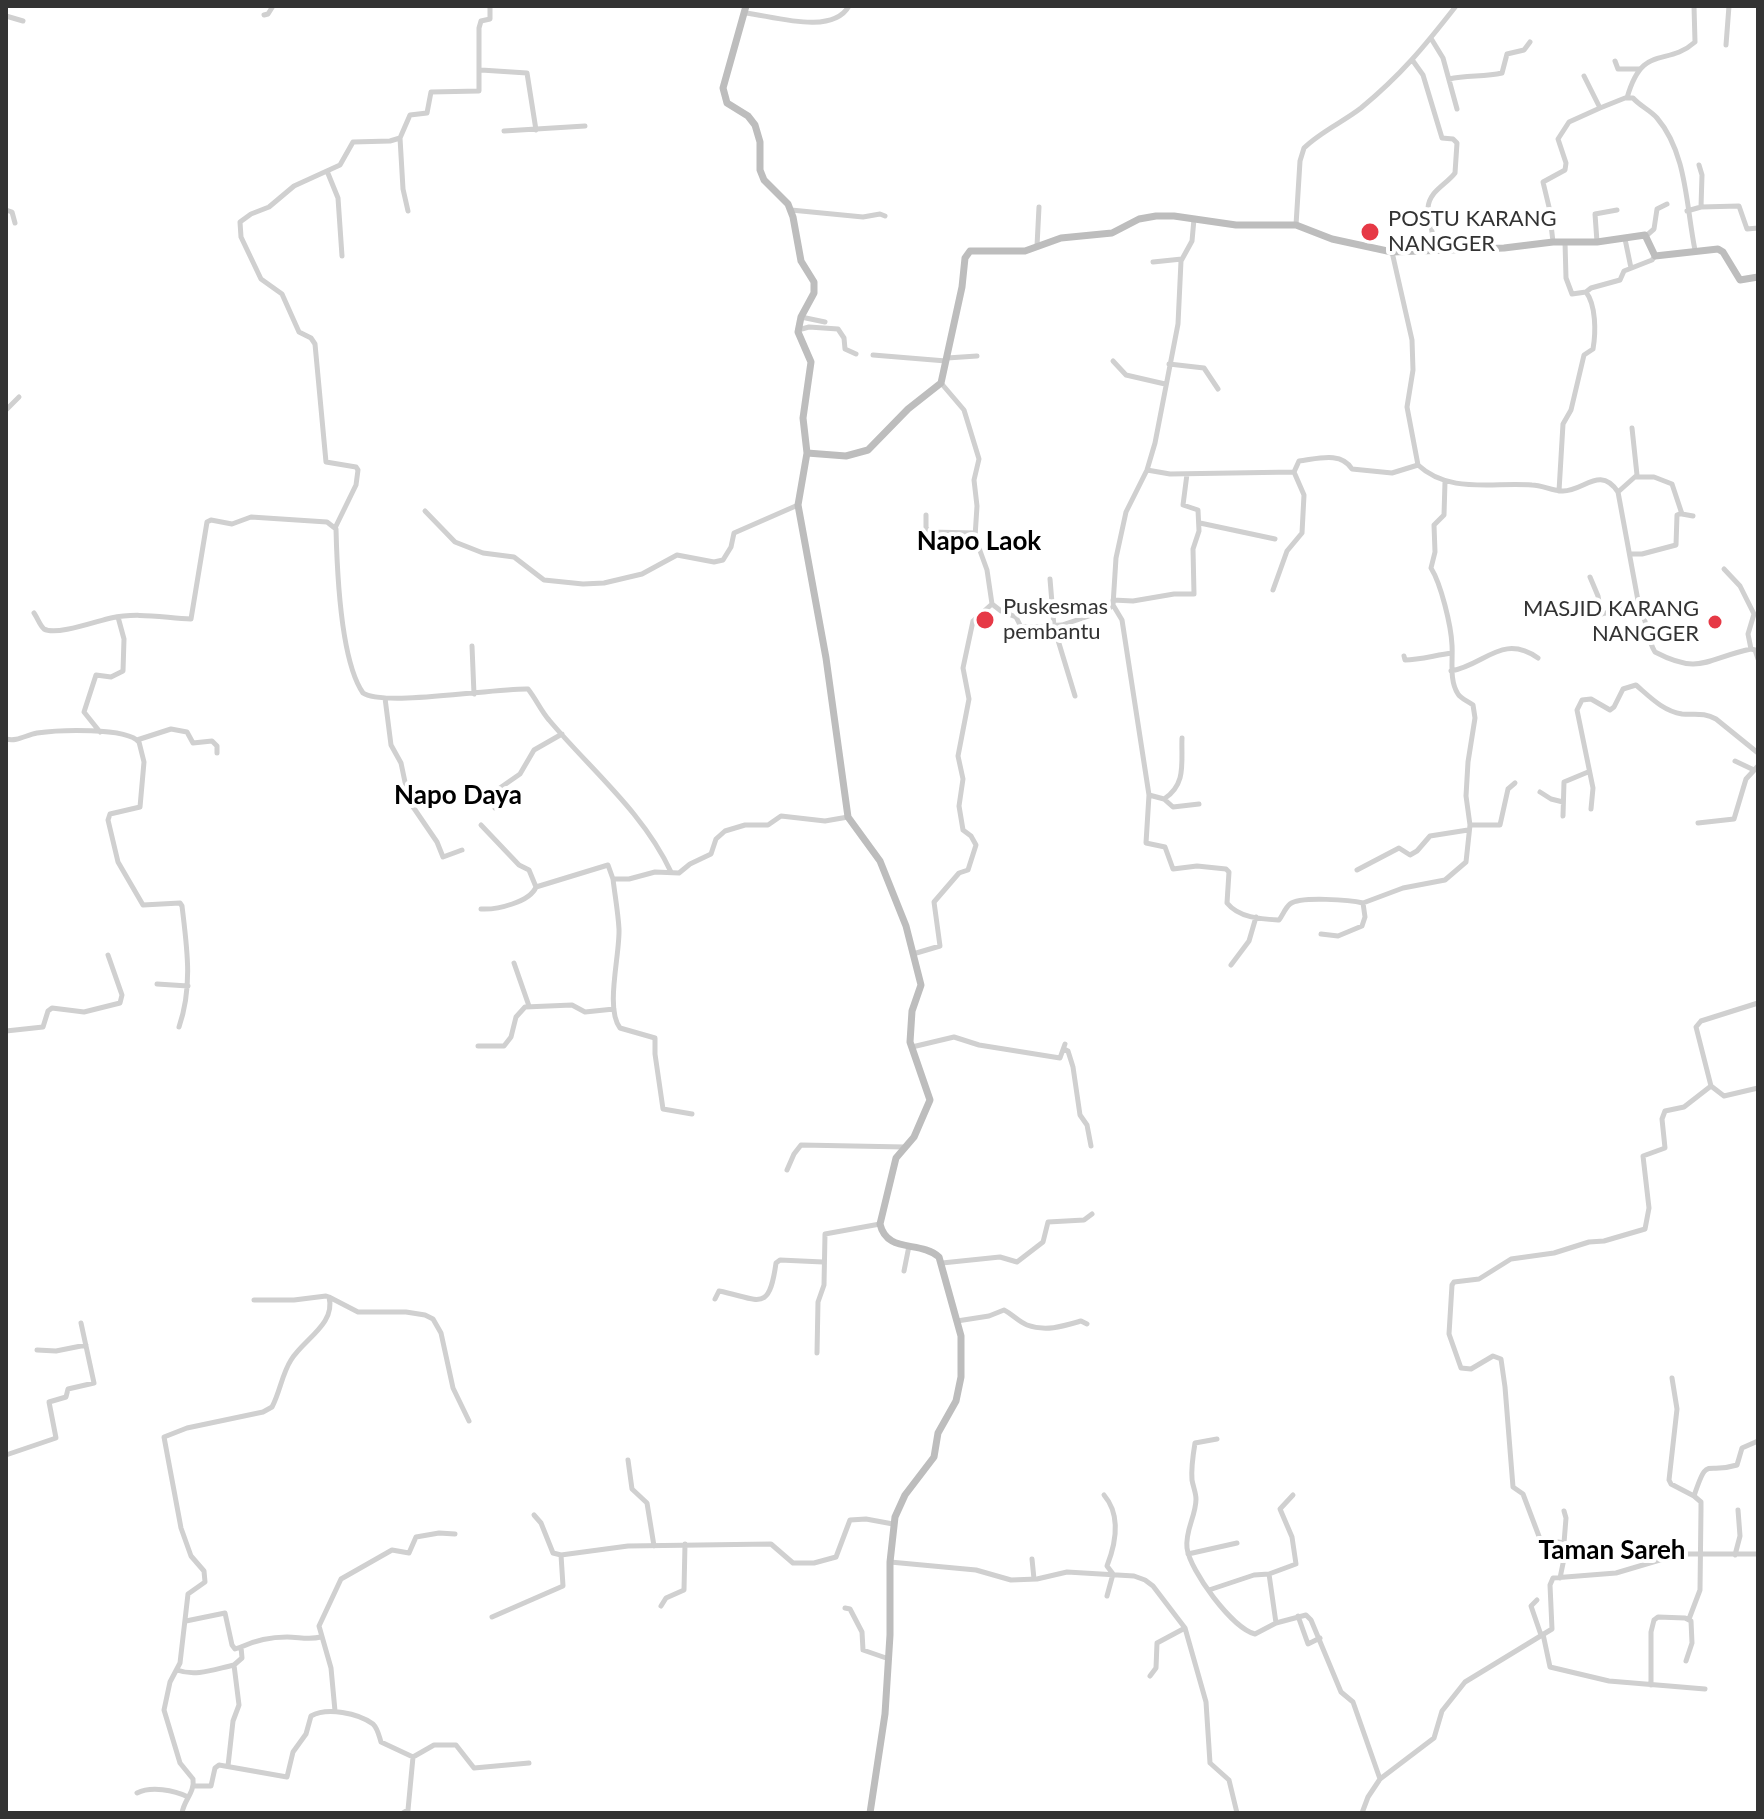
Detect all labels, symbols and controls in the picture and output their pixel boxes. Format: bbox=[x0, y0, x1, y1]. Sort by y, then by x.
place label: POSTU KARANG NANGGER bbox=[1388, 206, 1557, 258]
marker: POSTU KARANG NANGGER bbox=[1359, 221, 1381, 243]
district label: Napo Laok bbox=[917, 526, 1041, 558]
place label: Puskesmas pembantu bbox=[1003, 594, 1108, 646]
place label: MASJID KARANG NANGGER bbox=[1523, 596, 1699, 648]
marker: Puskesmas pembantu bbox=[974, 609, 996, 631]
marker: MASJID KARANG NANGGER bbox=[1706, 613, 1724, 631]
district label: Napo Daya bbox=[394, 780, 522, 812]
district label: Taman Sareh bbox=[1538, 1535, 1686, 1567]

